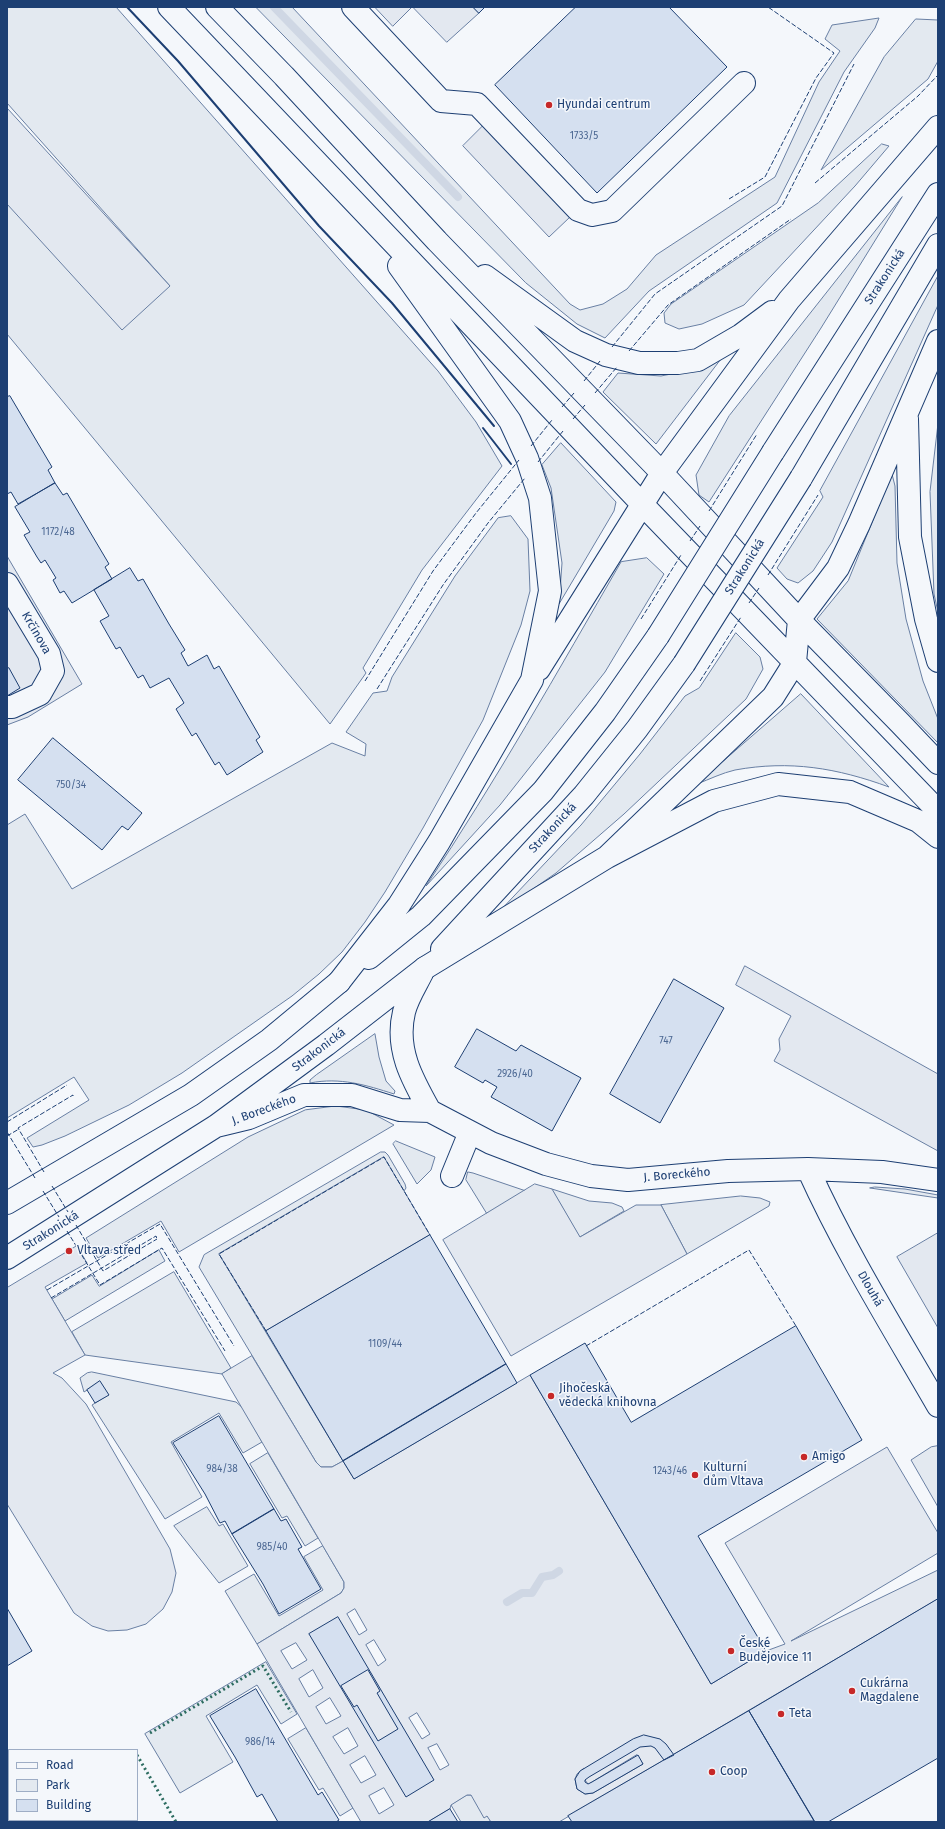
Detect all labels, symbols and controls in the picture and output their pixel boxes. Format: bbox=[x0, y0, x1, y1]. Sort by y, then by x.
place label: Hyundai centrum bbox=[557, 98, 651, 112]
marker: Hyundai centrum bbox=[544, 100, 554, 110]
house number: 1733/5 bbox=[570, 130, 598, 142]
street label: Strakonická bbox=[862, 247, 908, 307]
house number: 1172/48 bbox=[41, 526, 75, 538]
street label: Strakonická bbox=[722, 536, 768, 598]
street label: Krčínova bbox=[18, 609, 54, 657]
house number: 750/34 bbox=[56, 779, 86, 791]
street label: Strakonická bbox=[526, 800, 580, 856]
street label: Strakonická bbox=[289, 1025, 349, 1075]
house number: 747 bbox=[659, 1035, 673, 1047]
house number: 2926/40 bbox=[497, 1068, 533, 1080]
street label: J. Boreckého bbox=[230, 1092, 298, 1128]
street label: J. Boreckého bbox=[643, 1165, 711, 1185]
street label: Strakonická bbox=[20, 1208, 82, 1254]
place label: Vltava střed bbox=[77, 1244, 141, 1258]
marker: Vltava střed bbox=[64, 1246, 74, 1256]
street label: Dlouhá bbox=[854, 1269, 886, 1309]
house number: 1109/44 bbox=[368, 1338, 402, 1350]
place label: Jihočeská vědecká knihovna bbox=[559, 1382, 657, 1410]
marker: Jihočeská vědecká knihovna bbox=[546, 1391, 556, 1401]
place label: Amigo bbox=[812, 1450, 846, 1464]
marker: Amigo bbox=[799, 1452, 809, 1462]
place label: Kulturní dům Vltava bbox=[703, 1461, 764, 1489]
house number: 984/38 bbox=[206, 1463, 238, 1475]
house number: 1243/46 bbox=[653, 1465, 687, 1477]
marker: Kulturní dům Vltava bbox=[690, 1470, 700, 1480]
house number: 985/40 bbox=[256, 1541, 288, 1553]
place label: České Budějovice 11 bbox=[739, 1637, 812, 1665]
marker: České Budějovice 11 bbox=[726, 1646, 736, 1656]
place label: Cukrárna Magdalene bbox=[860, 1677, 919, 1705]
marker: Cukrárna Magdalene bbox=[847, 1686, 857, 1696]
place label: Teta bbox=[789, 1707, 812, 1721]
marker: Teta bbox=[776, 1709, 786, 1719]
house number: 986/14 bbox=[245, 1736, 275, 1748]
legend bbox=[8, 1749, 138, 1821]
text: Road bbox=[46, 1758, 74, 1772]
place label: Coop bbox=[720, 1765, 748, 1779]
marker: Coop bbox=[707, 1767, 717, 1777]
text: Park bbox=[46, 1778, 70, 1792]
text: Building bbox=[46, 1798, 91, 1812]

